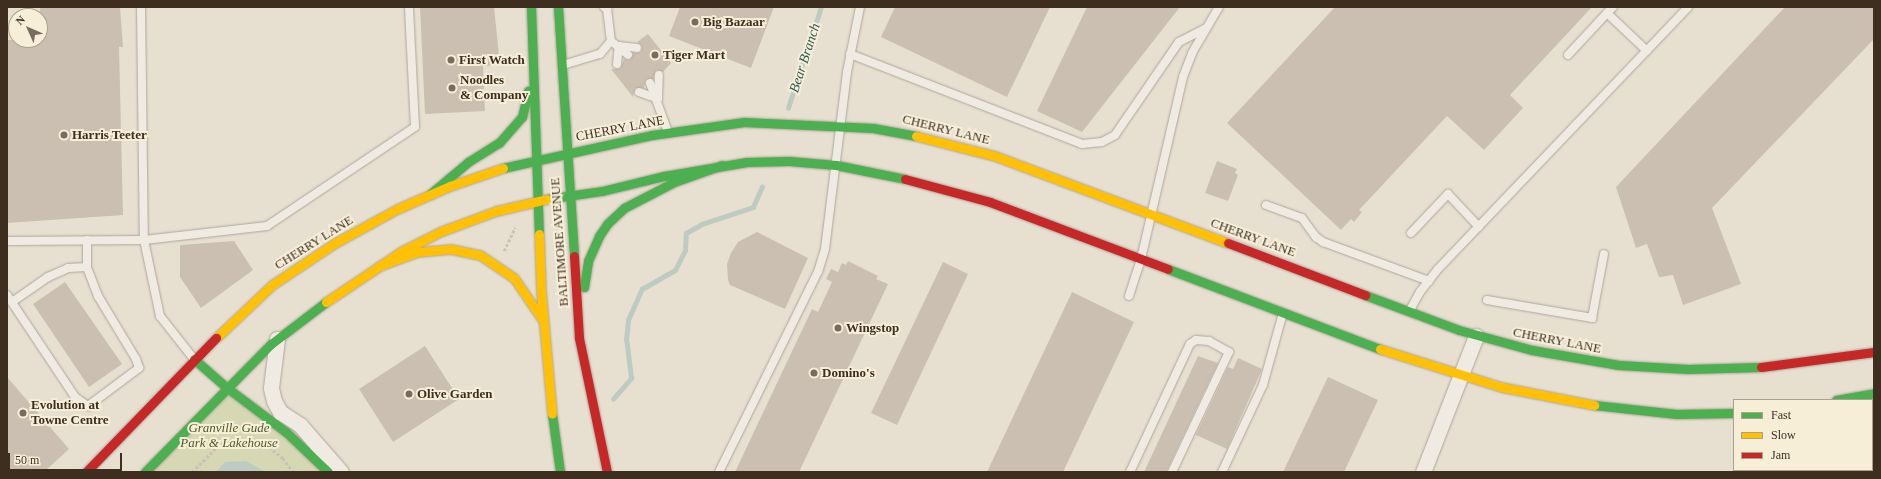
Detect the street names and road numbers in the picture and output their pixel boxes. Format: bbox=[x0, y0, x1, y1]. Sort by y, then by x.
street label: CHERRY LANE bbox=[900, 112, 992, 148]
street label: CHERRY LANE bbox=[574, 113, 666, 145]
street label: BALTIMORE AVENUE bbox=[548, 177, 572, 307]
street label: CHERRY LANE bbox=[272, 213, 356, 273]
street label: CHERRY LANE bbox=[1208, 215, 1298, 261]
street label: CHERRY LANE bbox=[1511, 325, 1603, 357]

